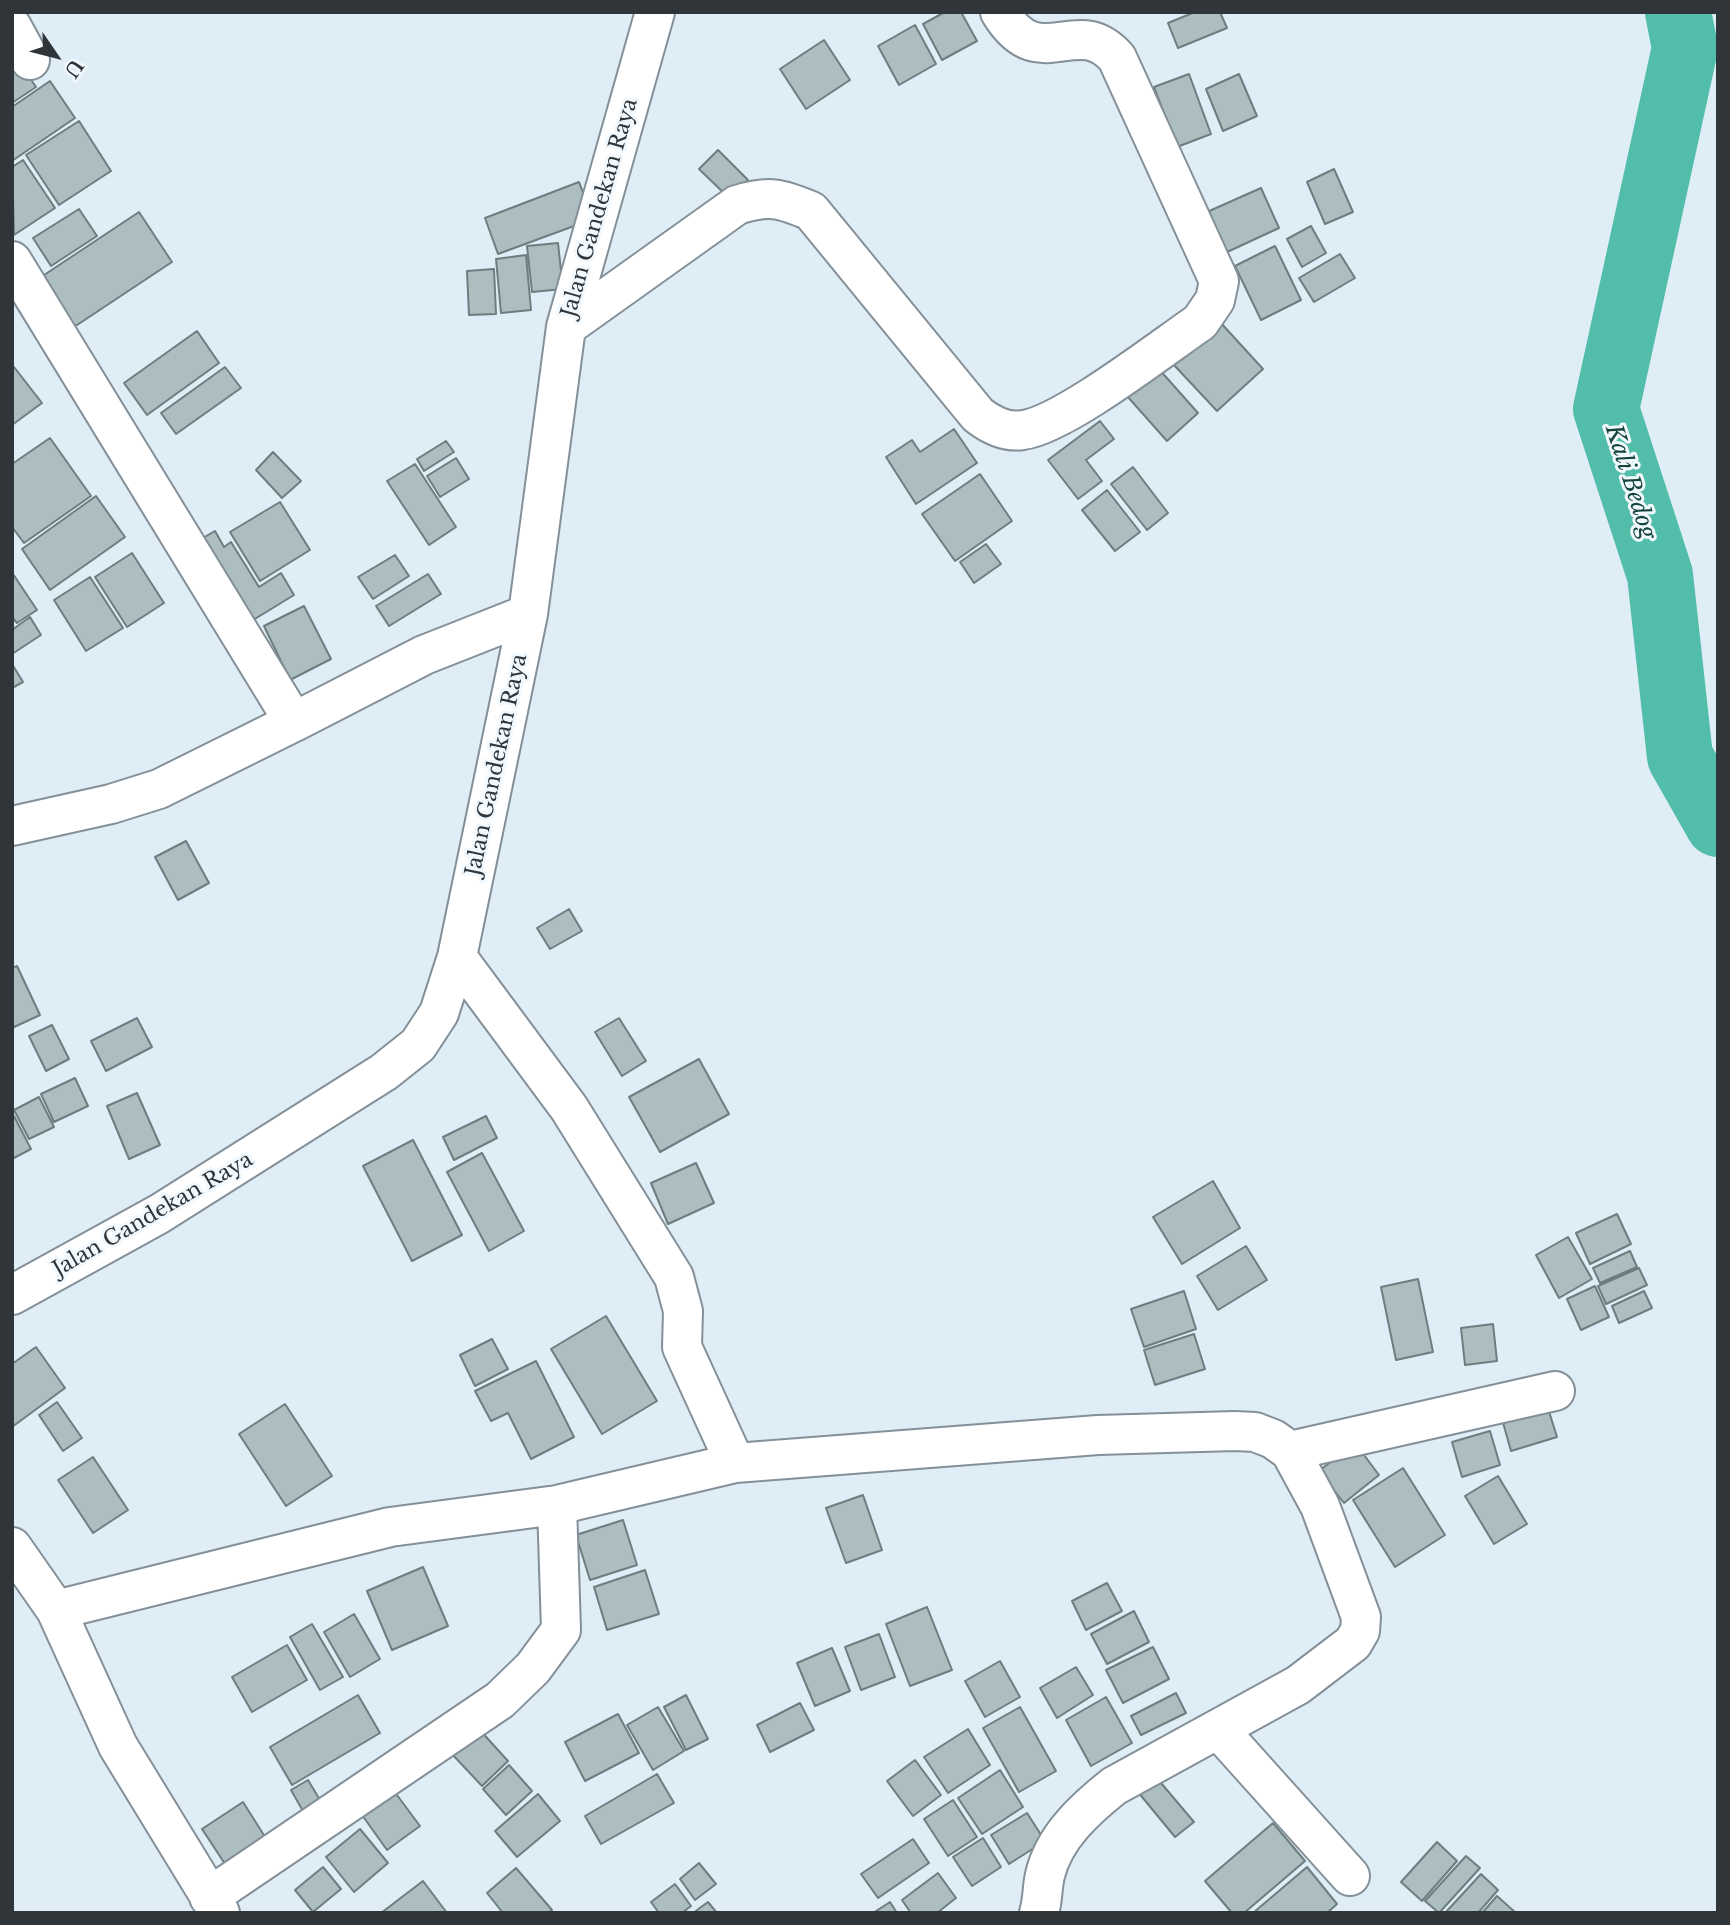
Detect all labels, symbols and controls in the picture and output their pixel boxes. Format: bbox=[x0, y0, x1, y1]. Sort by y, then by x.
north arrow bbox=[21, 21, 91, 91]
text: U bbox=[59, 55, 88, 82]
street label: Jalan Gandekan Raya bbox=[557, 96, 643, 320]
water label: Kali Bedog bbox=[1599, 421, 1661, 543]
street label: Jalan Gandekan Raya bbox=[461, 652, 533, 878]
street label: Jalan Gandekan Raya bbox=[49, 1147, 257, 1283]

